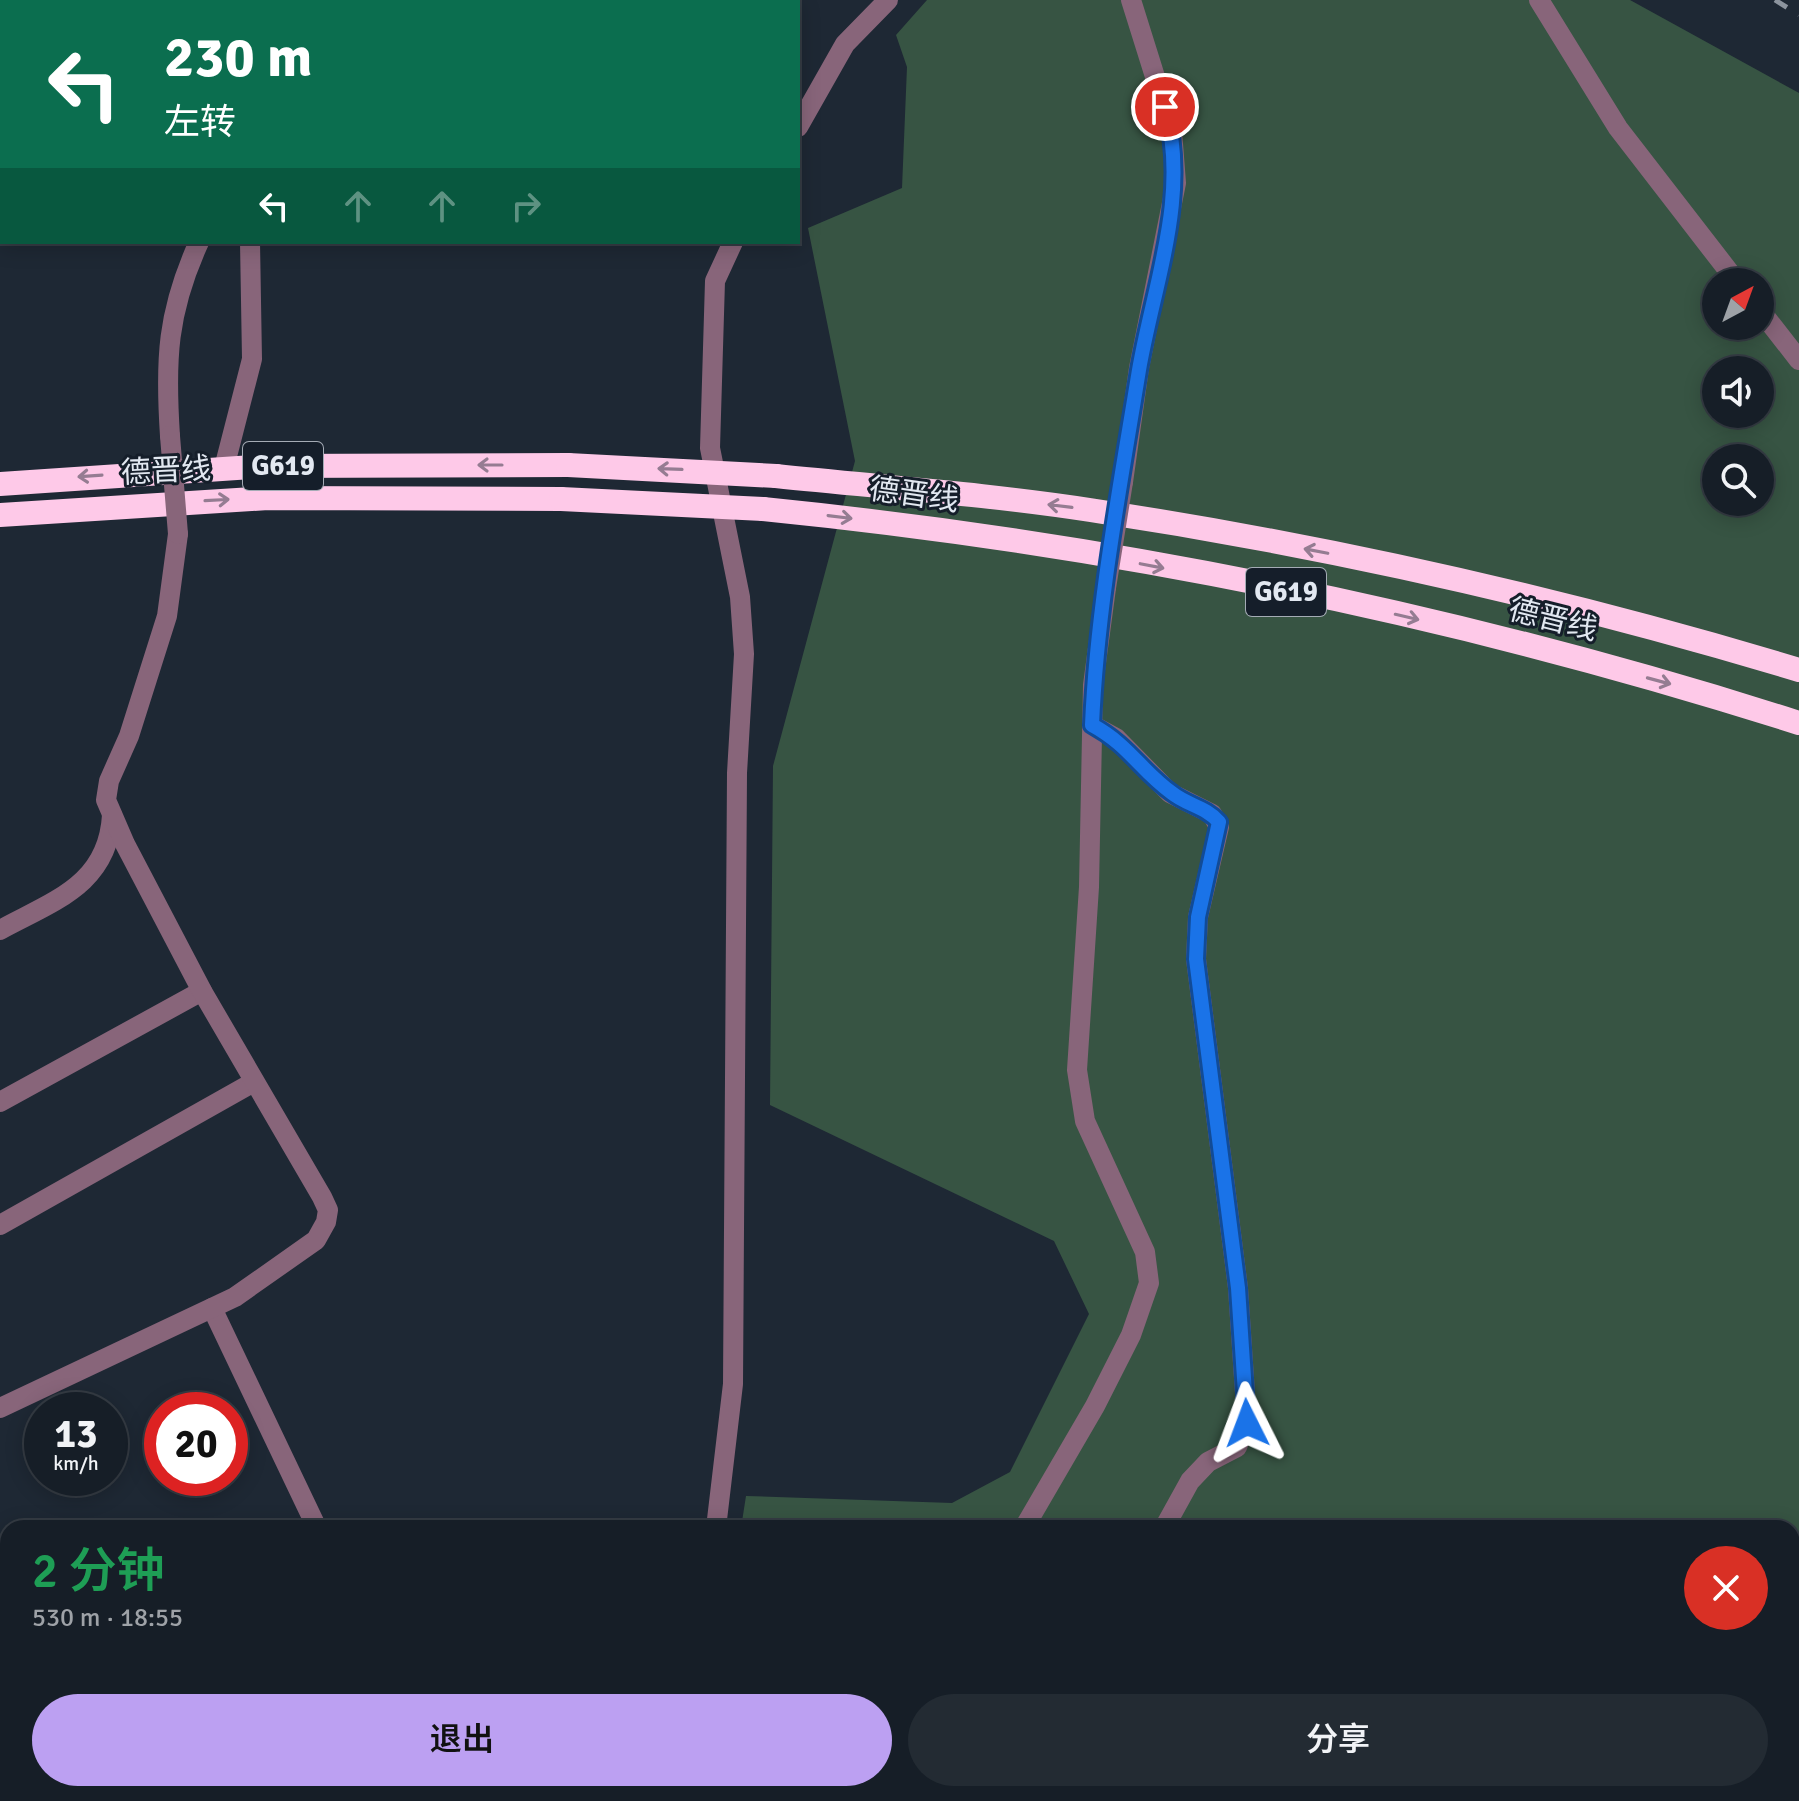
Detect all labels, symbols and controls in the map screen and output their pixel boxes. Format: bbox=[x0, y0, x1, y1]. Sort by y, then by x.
text: 230 m bbox=[164, 23, 312, 92]
icon: left bbox=[32, 32, 136, 136]
pin bbox=[1131, 73, 1199, 141]
icon: arrive bbox=[1143, 85, 1187, 129]
text: 左转 bbox=[164, 100, 236, 145]
icon: left bbox=[252, 184, 296, 228]
icon: ahead bbox=[336, 184, 380, 228]
icon: ahead bbox=[420, 184, 464, 228]
icon: right bbox=[504, 184, 548, 228]
north arrow bbox=[1702, 268, 1774, 340]
map controls bbox=[1702, 268, 1774, 516]
button: sound bbox=[1702, 356, 1774, 428]
road number: G619 bbox=[243, 442, 323, 490]
button: search bbox=[1702, 444, 1774, 516]
street label: 德晋线 bbox=[120, 450, 212, 492]
one-way arrow bbox=[477, 457, 504, 473]
one-way arrow bbox=[657, 462, 684, 477]
one-way arrow bbox=[77, 469, 104, 484]
street label: 德晋线 bbox=[867, 470, 961, 520]
one-way arrow bbox=[203, 492, 230, 507]
one-way arrow bbox=[1048, 498, 1073, 513]
one-way arrow bbox=[827, 510, 852, 525]
one-way arrow bbox=[1303, 543, 1329, 558]
one-way arrow bbox=[1139, 559, 1165, 574]
road number: G619 bbox=[1246, 568, 1326, 616]
street label: 德晋线 bbox=[1505, 591, 1601, 649]
one-way arrow bbox=[1394, 610, 1420, 625]
one-way arrow bbox=[1646, 674, 1672, 689]
position arrow bbox=[1205, 1381, 1289, 1465]
speed limit sign: 20 bbox=[144, 1392, 248, 1496]
text: 13 bbox=[54, 1409, 98, 1459]
text: km/h bbox=[53, 1451, 99, 1476]
text: 2 分钟 bbox=[32, 1542, 164, 1601]
button: close bbox=[1684, 1546, 1768, 1630]
text: 530 m · 18:55 bbox=[32, 1602, 183, 1634]
button: 退出 bbox=[32, 1694, 892, 1786]
button: 分享 bbox=[908, 1694, 1768, 1786]

